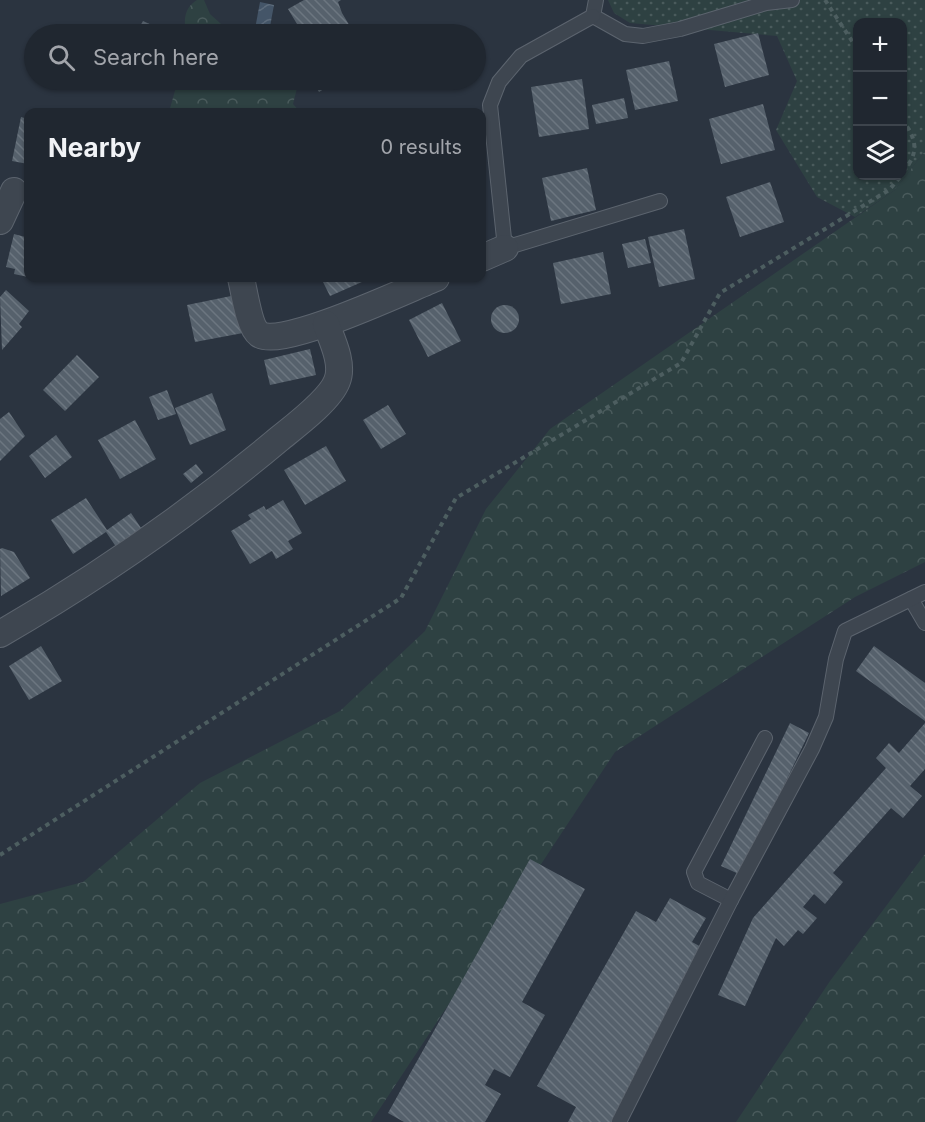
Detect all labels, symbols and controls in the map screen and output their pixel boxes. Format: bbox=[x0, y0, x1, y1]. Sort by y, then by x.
map controls bbox=[853, 18, 907, 180]
button: + bbox=[853, 18, 907, 72]
search box bbox=[24, 24, 486, 90]
icon: search bbox=[45, 41, 78, 74]
text: Search here bbox=[93, 44, 219, 70]
button: − bbox=[853, 72, 907, 126]
button: layers bbox=[853, 126, 907, 180]
text: Nearby bbox=[48, 132, 141, 163]
text: 0 results bbox=[380, 135, 462, 159]

